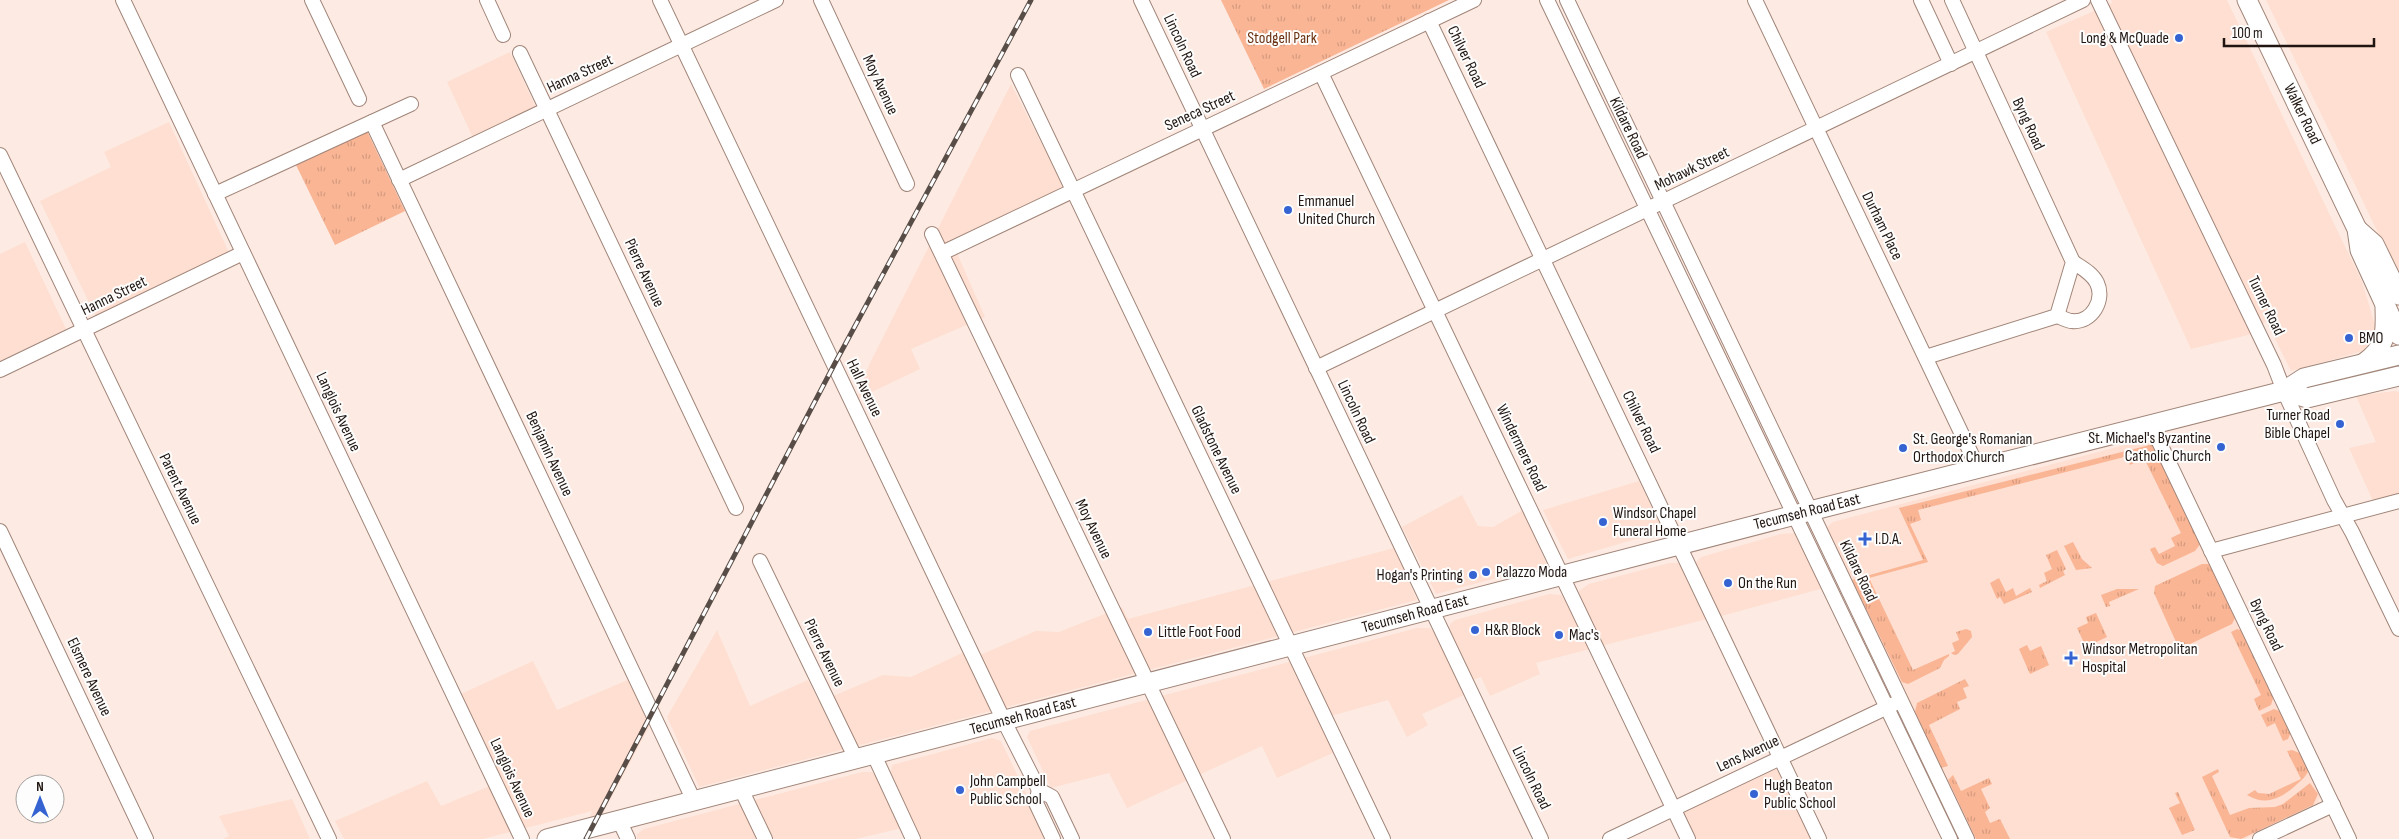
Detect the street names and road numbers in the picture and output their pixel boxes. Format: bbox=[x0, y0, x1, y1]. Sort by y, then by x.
street label: Lincoln Road bbox=[1159, 11, 1205, 81]
street label: Chilver Road bbox=[1443, 23, 1489, 91]
street label: Hanna Street bbox=[544, 50, 616, 97]
street label: Moy Avenue bbox=[858, 52, 902, 118]
street label: Walker Road bbox=[2279, 81, 2325, 147]
street label: Seneca Street bbox=[1162, 86, 1238, 136]
street label: Kildare Road bbox=[1605, 94, 1651, 162]
street label: Byng Road bbox=[2008, 95, 2048, 153]
street label: Mohawk Street bbox=[1652, 143, 1732, 195]
street label: Durham Place bbox=[1857, 189, 1907, 263]
street label: Pierre Avenue bbox=[620, 236, 668, 310]
street label: Hanna Street bbox=[78, 272, 150, 320]
street label: Turner Road bbox=[2243, 273, 2289, 339]
street label: Hall Avenue bbox=[842, 356, 886, 420]
street label: Langlois Avenue bbox=[311, 369, 365, 455]
street label: Lincoln Road bbox=[1333, 377, 1379, 447]
street label: Chilver Road bbox=[1618, 388, 1664, 456]
street label: Windermere Road bbox=[1492, 401, 1550, 495]
street label: Gladstone Avenue bbox=[1186, 403, 1246, 497]
street label: Benjamin Avenue bbox=[521, 409, 577, 499]
street label: Parent Avenue bbox=[155, 450, 205, 528]
street label: Tecumseh Road East bbox=[1752, 490, 1862, 534]
street label: Moy Avenue bbox=[1070, 496, 1116, 562]
street label: Kildare Road bbox=[1835, 537, 1881, 605]
street label: Tecumseh Road East bbox=[1360, 591, 1470, 637]
street label: Byng Road bbox=[2245, 596, 2287, 654]
street label: Pierre Avenue bbox=[799, 616, 849, 690]
street label: Elsmere Avenue bbox=[63, 635, 115, 719]
street label: Tecumseh Road East bbox=[968, 693, 1078, 739]
street label: Lens Avenue bbox=[1714, 731, 1782, 777]
street label: Langlois Avenue bbox=[485, 735, 539, 821]
street label: Lincoln Road bbox=[1508, 743, 1554, 813]

